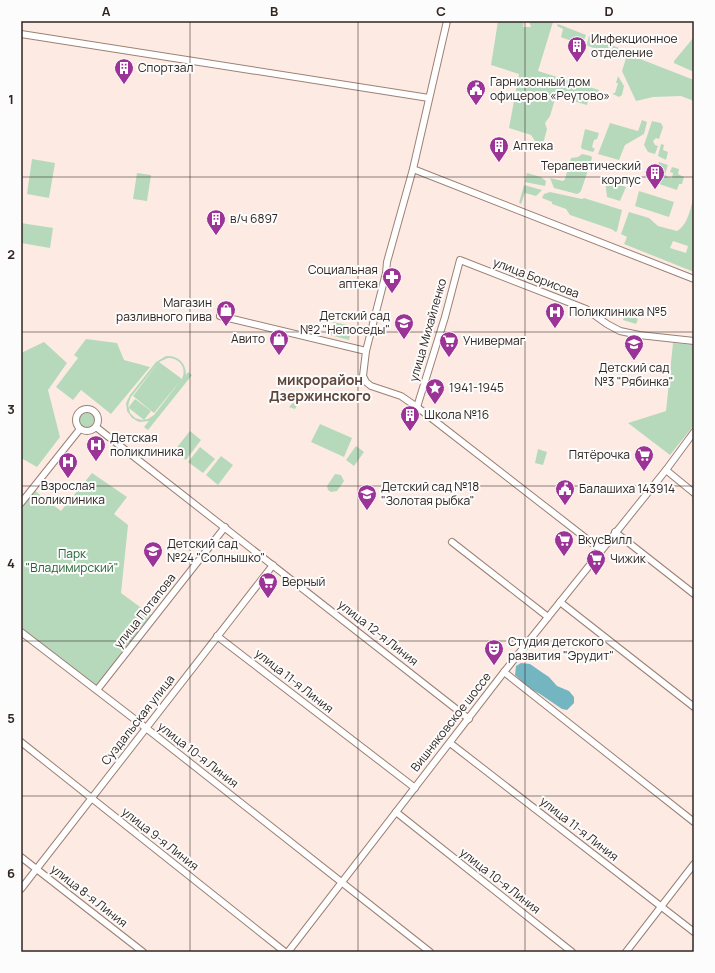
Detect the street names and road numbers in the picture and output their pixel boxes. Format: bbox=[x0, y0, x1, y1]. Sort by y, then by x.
street label: улица Борисова bbox=[491, 253, 582, 302]
street label: улица Михайленко bbox=[405, 276, 450, 384]
street label: улица Потапова bbox=[110, 570, 179, 652]
street label: улица 12-я Линия bbox=[335, 596, 422, 669]
street label: улица 11-я Линия bbox=[251, 645, 337, 717]
street label: Вишняковское шоссе bbox=[406, 669, 495, 775]
street label: Суздальская улица bbox=[97, 671, 178, 768]
street label: улица 10-я Линия bbox=[154, 718, 242, 792]
street label: улица 11-я Линия bbox=[536, 793, 622, 865]
street label: улица 9-я Линия bbox=[118, 803, 202, 874]
street label: улица 10-я Линия bbox=[456, 844, 544, 918]
street label: улица 8-я Линия bbox=[47, 860, 131, 931]

